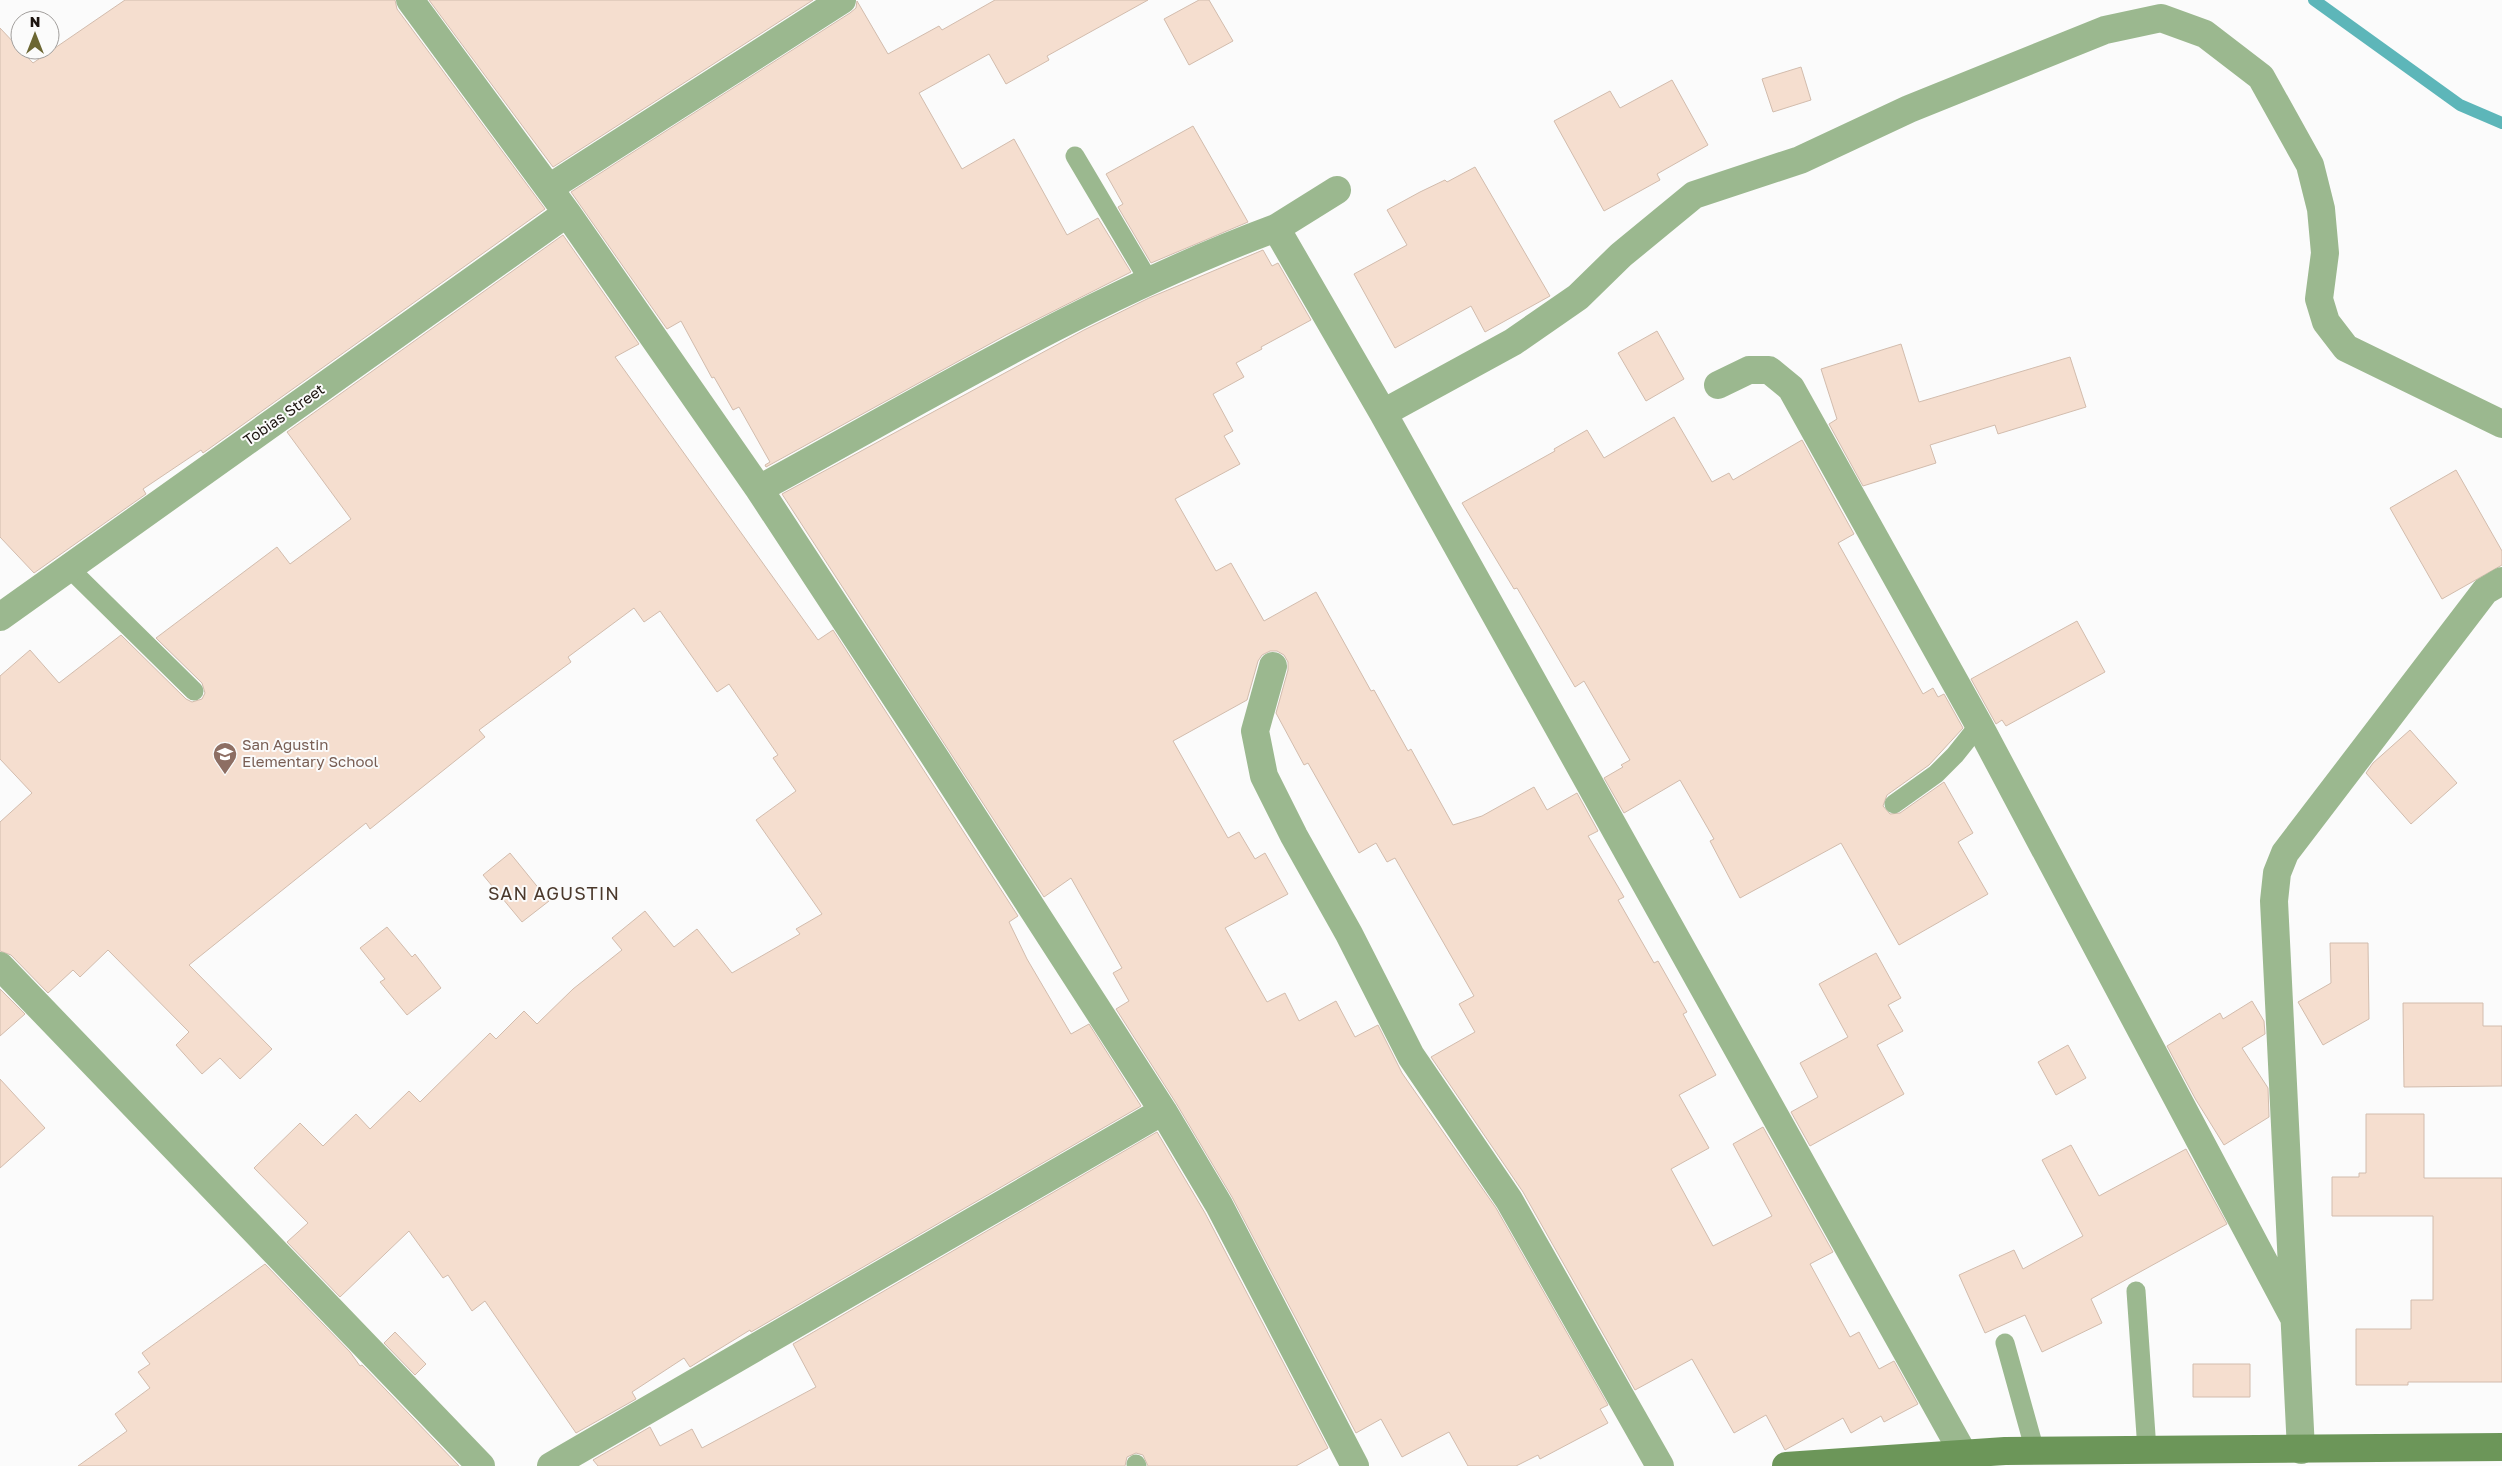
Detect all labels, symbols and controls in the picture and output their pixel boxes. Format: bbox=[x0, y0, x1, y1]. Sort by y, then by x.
north arrow bbox=[10, 10, 60, 60]
text: N bbox=[30, 13, 40, 30]
street label: Tobias Street bbox=[239, 380, 327, 449]
place label: San Agustin Elementary School bbox=[242, 735, 378, 770]
school or university icon: San Agustin Elementary School bbox=[212, 741, 238, 775]
district label: SAN AGUSTIN bbox=[488, 882, 620, 904]

